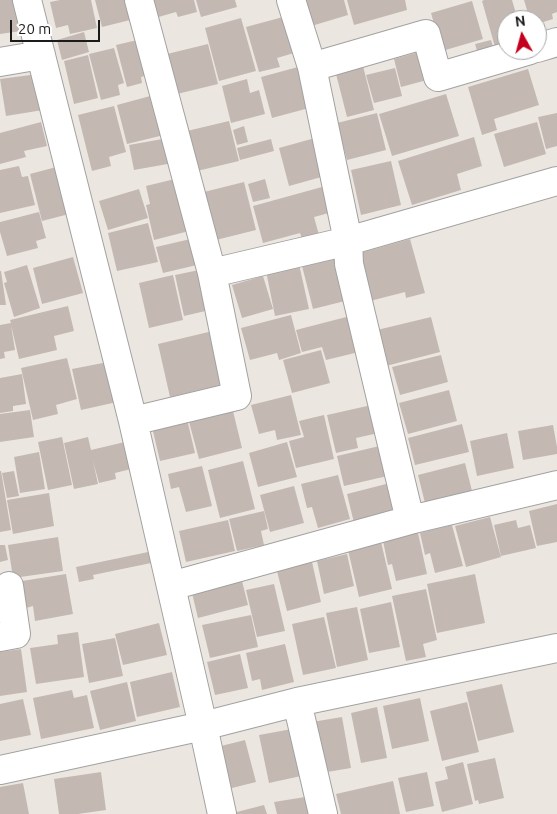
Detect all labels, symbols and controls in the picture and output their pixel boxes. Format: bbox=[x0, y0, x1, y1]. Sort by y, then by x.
scale bar bbox=[12, 10, 102, 42]
north arrow bbox=[497, 10, 547, 60]
text: N bbox=[514, 13, 526, 30]
text: 20 m bbox=[18, 20, 51, 37]

